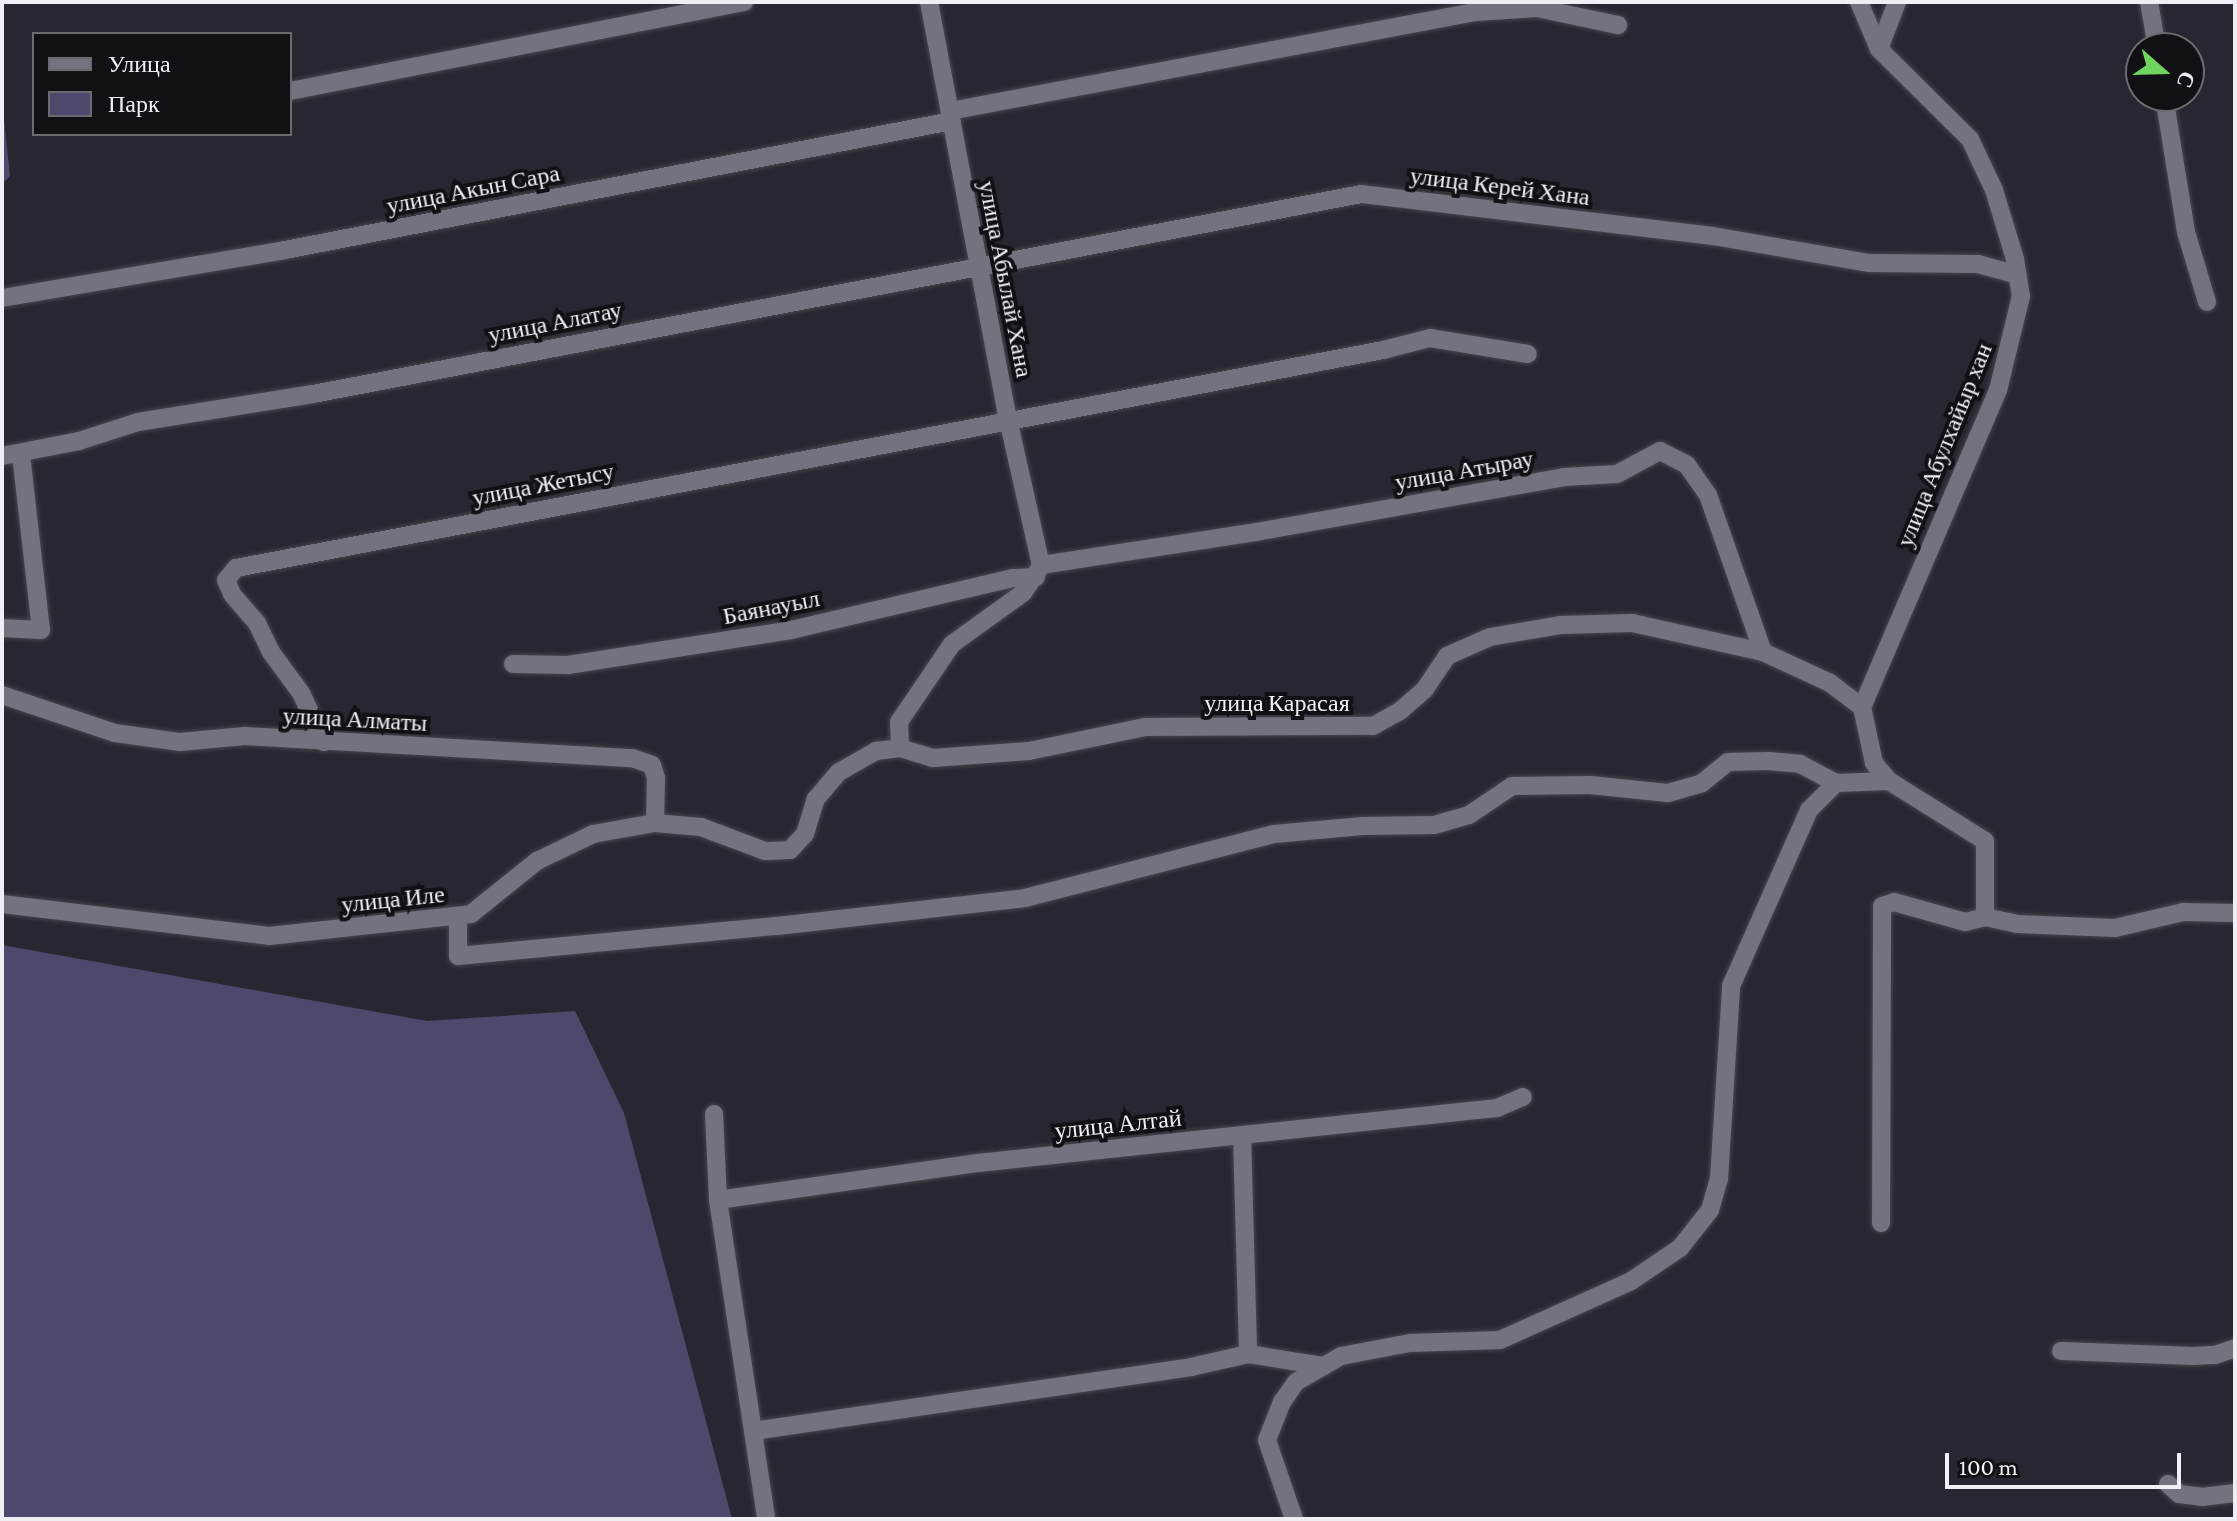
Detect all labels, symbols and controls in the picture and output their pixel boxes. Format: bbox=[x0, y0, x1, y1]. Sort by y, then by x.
legend bbox=[32, 32, 292, 136]
north arrow bbox=[2125, 32, 2205, 112]
text: Улица bbox=[108, 50, 171, 77]
text: С bbox=[2172, 68, 2201, 91]
text: Парк bbox=[108, 90, 160, 117]
street label: улица Акын Сара bbox=[384, 158, 562, 220]
street label: улица Керей Хана bbox=[1408, 161, 1592, 211]
street label: улица Абылай Хана bbox=[973, 178, 1039, 380]
street label: улица Алатау bbox=[486, 295, 624, 349]
street label: улица Абулхайыр хан bbox=[1890, 339, 1998, 551]
street label: улица Атырау bbox=[1393, 444, 1535, 496]
street label: улица Жетысу bbox=[470, 456, 616, 512]
street label: Баянауыл bbox=[720, 584, 822, 630]
street label: улица Карасая bbox=[1204, 689, 1350, 717]
street label: улица Алматы bbox=[282, 701, 428, 737]
street label: улица Иле bbox=[340, 879, 446, 919]
street label: улица Алтай bbox=[1053, 1103, 1183, 1145]
scale bar bbox=[1949, 1437, 2185, 1487]
text: 100 m bbox=[1959, 1453, 2018, 1480]

